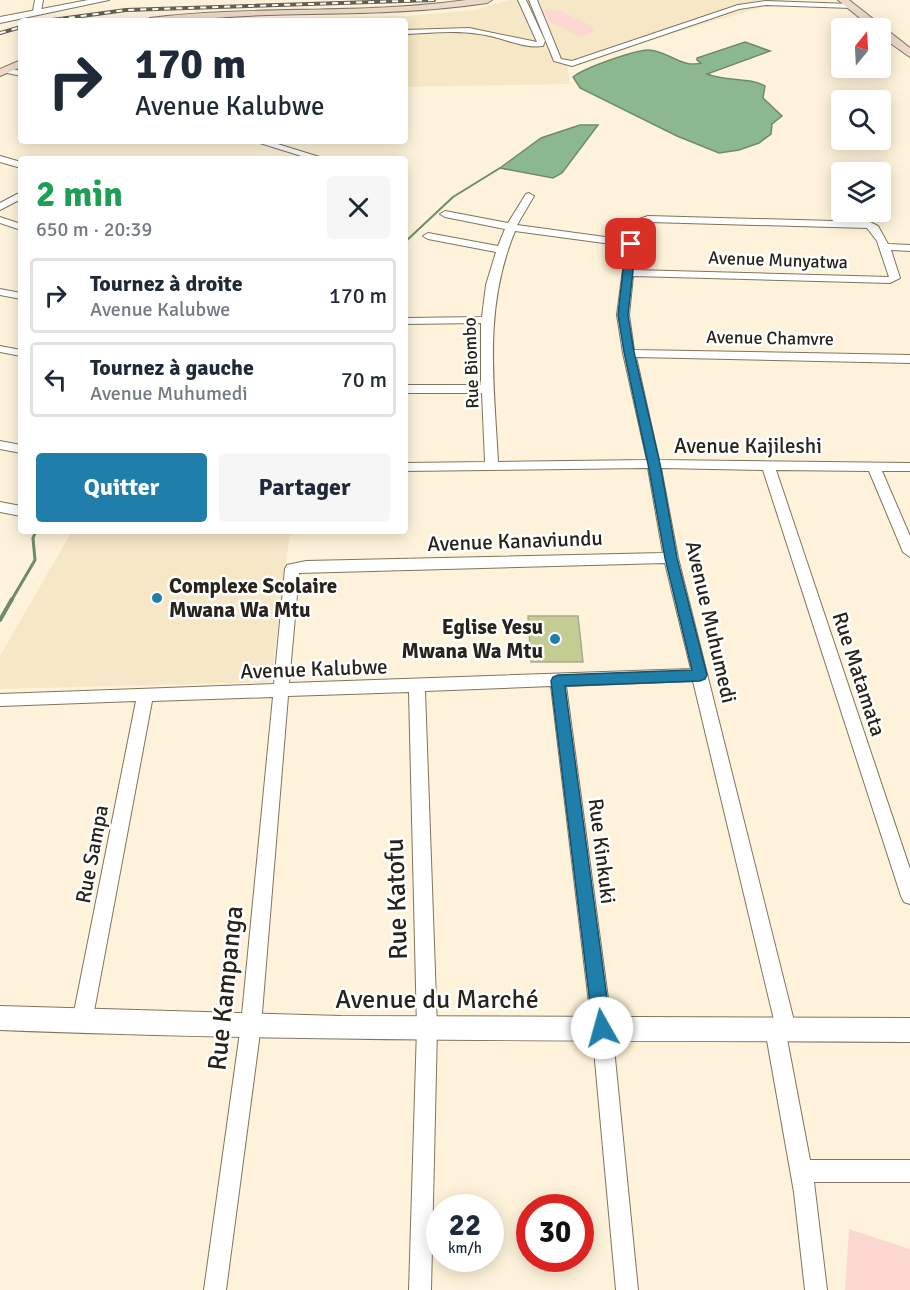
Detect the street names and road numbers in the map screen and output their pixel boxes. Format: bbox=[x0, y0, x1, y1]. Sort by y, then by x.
street label: Avenue Munyatwa bbox=[708, 247, 848, 273]
street label: Rue Biombo bbox=[458, 317, 484, 409]
street label: Avenue Chamvre bbox=[706, 326, 834, 350]
street label: Avenue Kajileshi bbox=[674, 433, 822, 459]
street label: Avenue Kanaviundu bbox=[427, 525, 603, 557]
street label: Avenue Muhumedi bbox=[680, 538, 742, 706]
street label: Rue Matamata bbox=[827, 609, 891, 739]
street label: Avenue Kalubwe bbox=[240, 653, 388, 685]
street label: Rue Kinkuki bbox=[583, 797, 621, 905]
street label: Rue Sampa bbox=[70, 803, 114, 905]
street label: Rue Katofu bbox=[379, 838, 415, 960]
street label: Rue Kampanga bbox=[201, 904, 251, 1072]
street label: Avenue du Marché bbox=[335, 984, 539, 1016]

